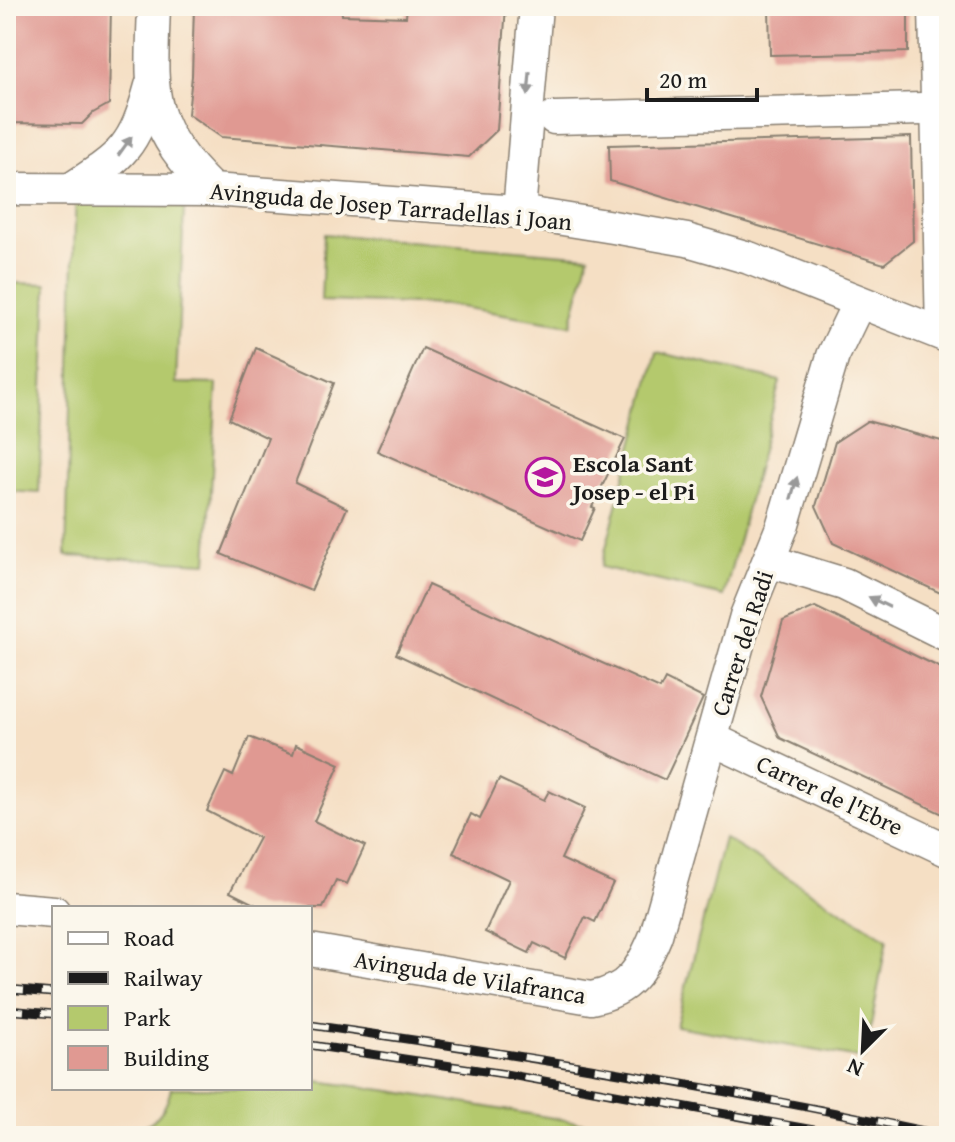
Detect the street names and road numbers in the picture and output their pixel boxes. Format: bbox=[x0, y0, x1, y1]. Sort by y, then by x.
street label: Avinguda de Josep Tarradellas i Joan bbox=[209, 173, 574, 239]
street label: Carrer del Radi bbox=[702, 566, 782, 720]
street label: Carrer de l'Ebre bbox=[751, 746, 909, 844]
street label: Avinguda de Vilafranca bbox=[352, 941, 589, 1013]

